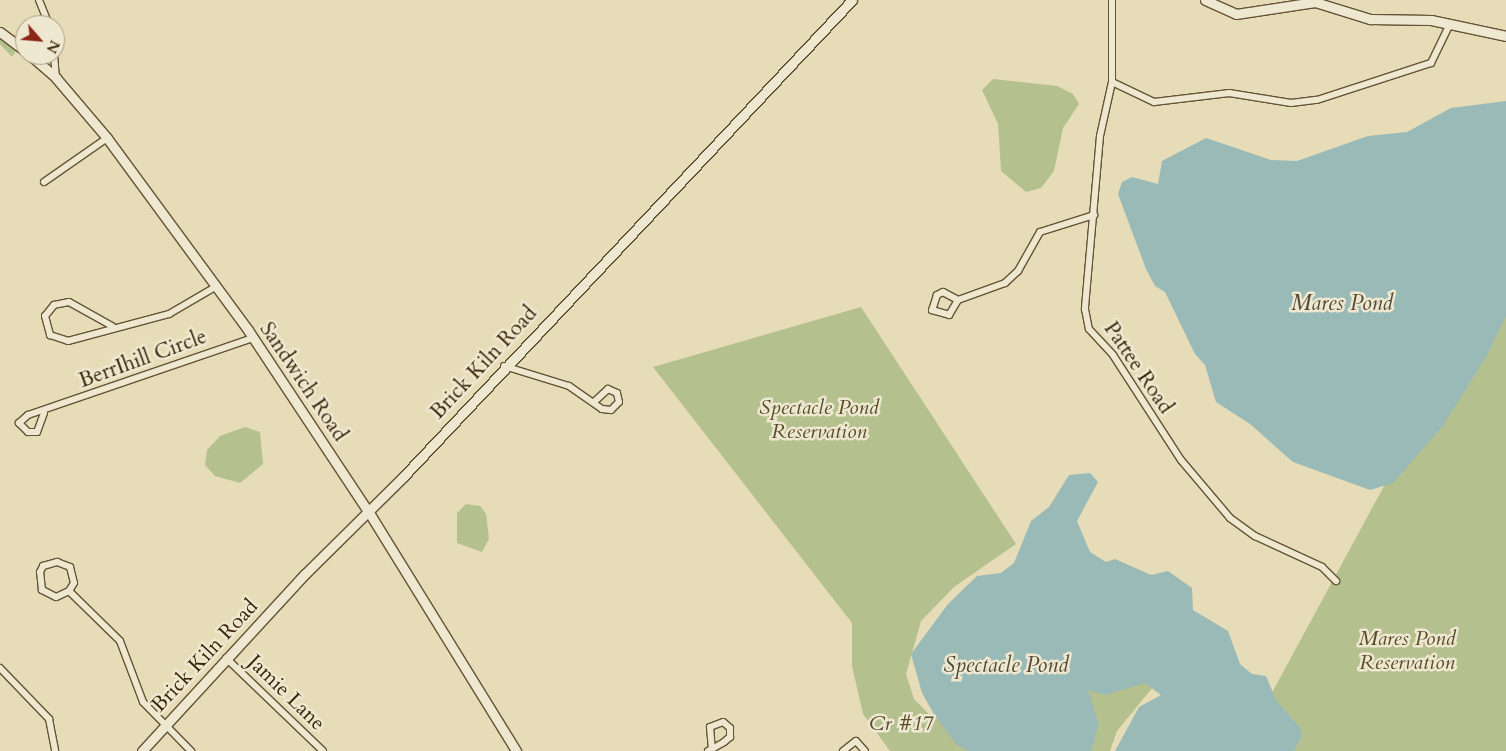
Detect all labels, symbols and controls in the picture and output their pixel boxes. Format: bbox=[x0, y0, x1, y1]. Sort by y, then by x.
north arrow bbox=[15, 15, 65, 65]
text: N bbox=[42, 37, 64, 56]
water label: Mares Pond bbox=[1291, 291, 1393, 317]
street label: Brick Kiln Road bbox=[425, 301, 543, 425]
street label: Pattee Road bbox=[1098, 317, 1178, 419]
street label: Sandwich Road bbox=[254, 318, 352, 446]
street label: BerrIhill Circle bbox=[76, 324, 210, 394]
park label: Spectacle Pond Reservation bbox=[759, 395, 879, 445]
street label: Brick Kiln Road bbox=[146, 594, 264, 718]
park label: Mares Pond Reservation bbox=[1358, 626, 1456, 676]
street label: Jamie Lane bbox=[242, 650, 330, 736]
water label: Spectacle Pond bbox=[943, 653, 1069, 679]
park label: Cr #17 bbox=[869, 711, 933, 737]

